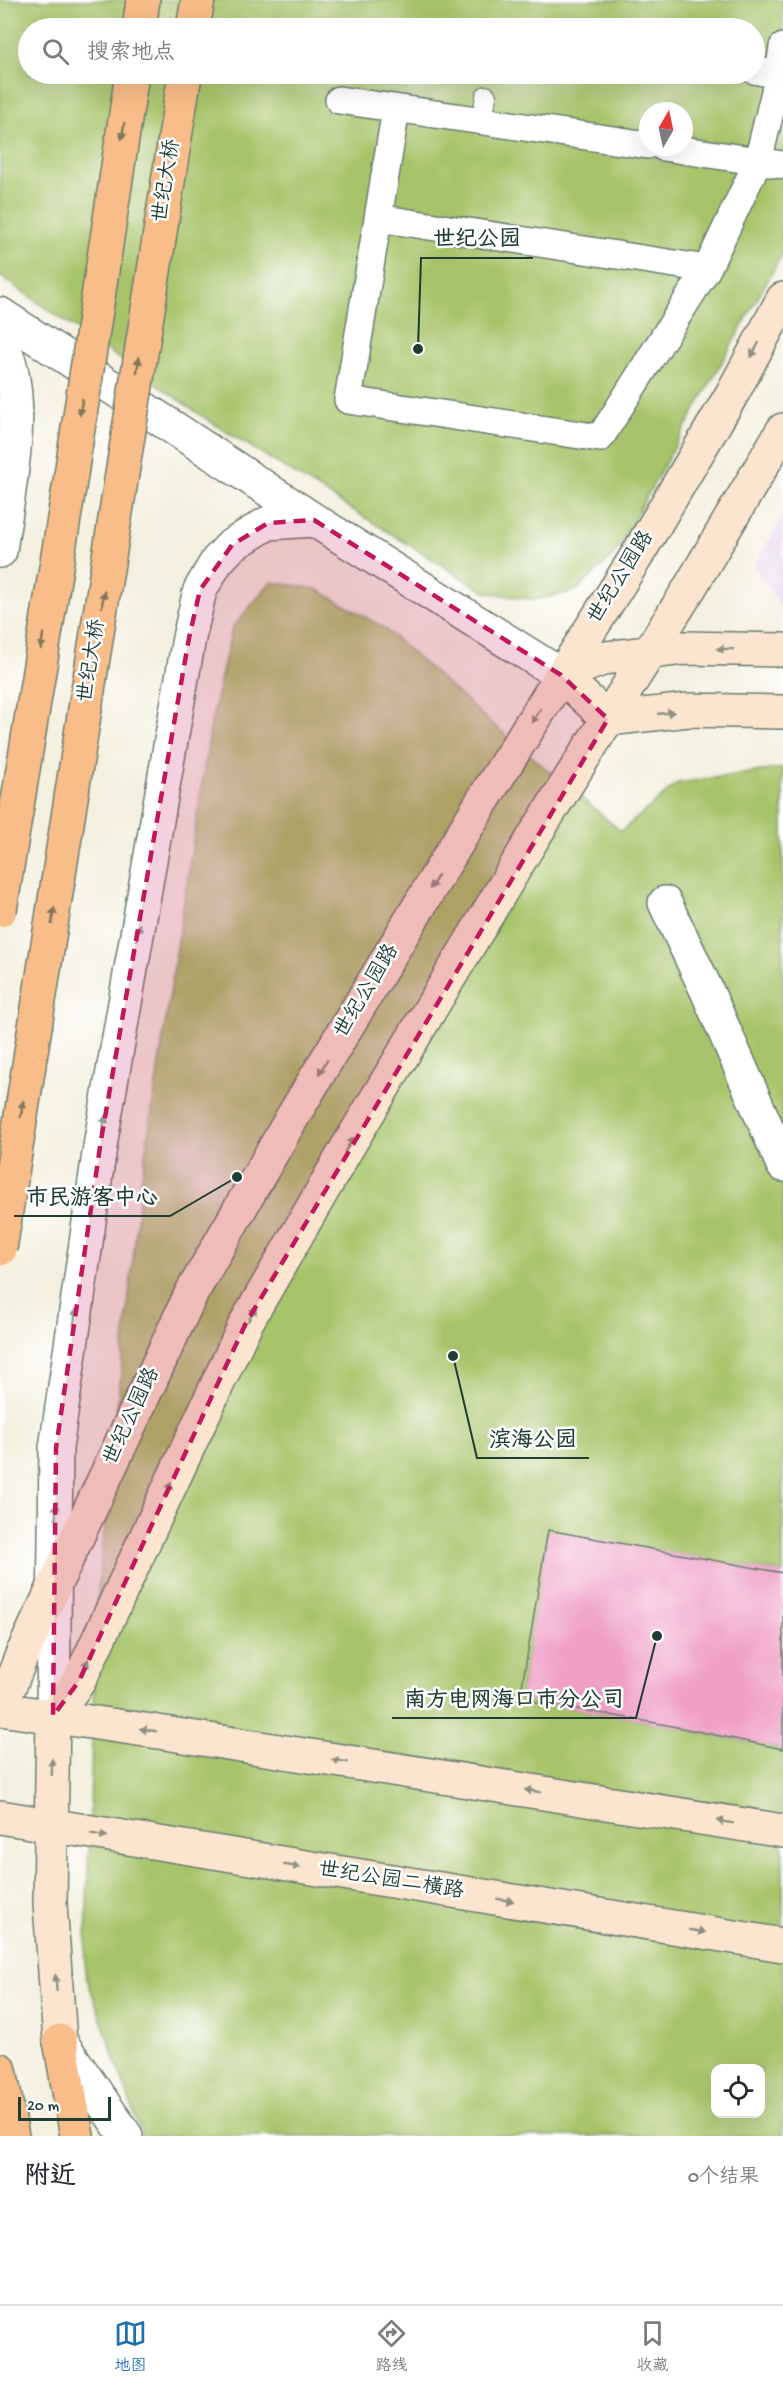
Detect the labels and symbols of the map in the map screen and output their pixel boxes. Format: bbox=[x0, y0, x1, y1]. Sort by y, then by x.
north arrow bbox=[639, 102, 693, 156]
one-way arrow bbox=[118, 122, 127, 141]
street label: 世纪大桥 bbox=[148, 137, 187, 224]
callout: 世纪公园 bbox=[421, 218, 533, 258]
text: 世纪公园 bbox=[433, 227, 521, 254]
one-way arrow bbox=[750, 342, 760, 359]
one-way arrow bbox=[134, 355, 143, 374]
one-way arrow bbox=[76, 398, 85, 417]
street label: 世纪公园路 bbox=[582, 526, 660, 629]
one-way arrow bbox=[98, 589, 107, 608]
street label: 世纪大桥 bbox=[73, 617, 112, 704]
one-way arrow bbox=[38, 632, 47, 651]
one-way arrow bbox=[715, 644, 734, 654]
one-way arrow bbox=[530, 707, 541, 724]
one-way arrow bbox=[657, 708, 676, 717]
one-way arrow bbox=[428, 874, 439, 890]
one-way arrow bbox=[48, 906, 57, 925]
one-way arrow bbox=[133, 922, 142, 941]
street label: 世纪公园路 bbox=[329, 940, 406, 1043]
one-way arrow bbox=[317, 1059, 328, 1075]
one-way arrow bbox=[18, 1099, 27, 1118]
one-way arrow bbox=[100, 1114, 109, 1133]
one-way arrow bbox=[343, 1137, 354, 1153]
callout: 市民游客中心 bbox=[14, 1176, 170, 1216]
text: 市民游客中心 bbox=[26, 1185, 158, 1213]
one-way arrow bbox=[246, 1306, 256, 1323]
one-way arrow bbox=[71, 1307, 80, 1326]
street label: 世纪公园路 bbox=[98, 1363, 167, 1470]
callout: 滨海公园 bbox=[477, 1418, 589, 1458]
text: 滨海公园 bbox=[489, 1427, 577, 1455]
one-way arrow bbox=[163, 1482, 172, 1499]
one-way arrow bbox=[51, 1501, 60, 1520]
one-way arrow bbox=[81, 1659, 90, 1676]
callout: 南方电网海口市分公司 bbox=[392, 1678, 636, 1718]
text: 南方电网海口市分公司 bbox=[404, 1687, 624, 1715]
one-way arrow bbox=[138, 1725, 157, 1734]
one-way arrow bbox=[330, 1756, 349, 1765]
one-way arrow bbox=[48, 1757, 57, 1776]
one-way arrow bbox=[523, 1787, 542, 1796]
one-way arrow bbox=[716, 1817, 735, 1826]
one-way arrow bbox=[90, 1831, 109, 1840]
street label: 世纪公园二横路 bbox=[316, 1856, 466, 1906]
one-way arrow bbox=[282, 1862, 301, 1871]
one-way arrow bbox=[495, 1896, 514, 1905]
one-way arrow bbox=[688, 1927, 707, 1936]
one-way arrow bbox=[51, 1973, 60, 1992]
scale bar bbox=[18, 2094, 111, 2122]

